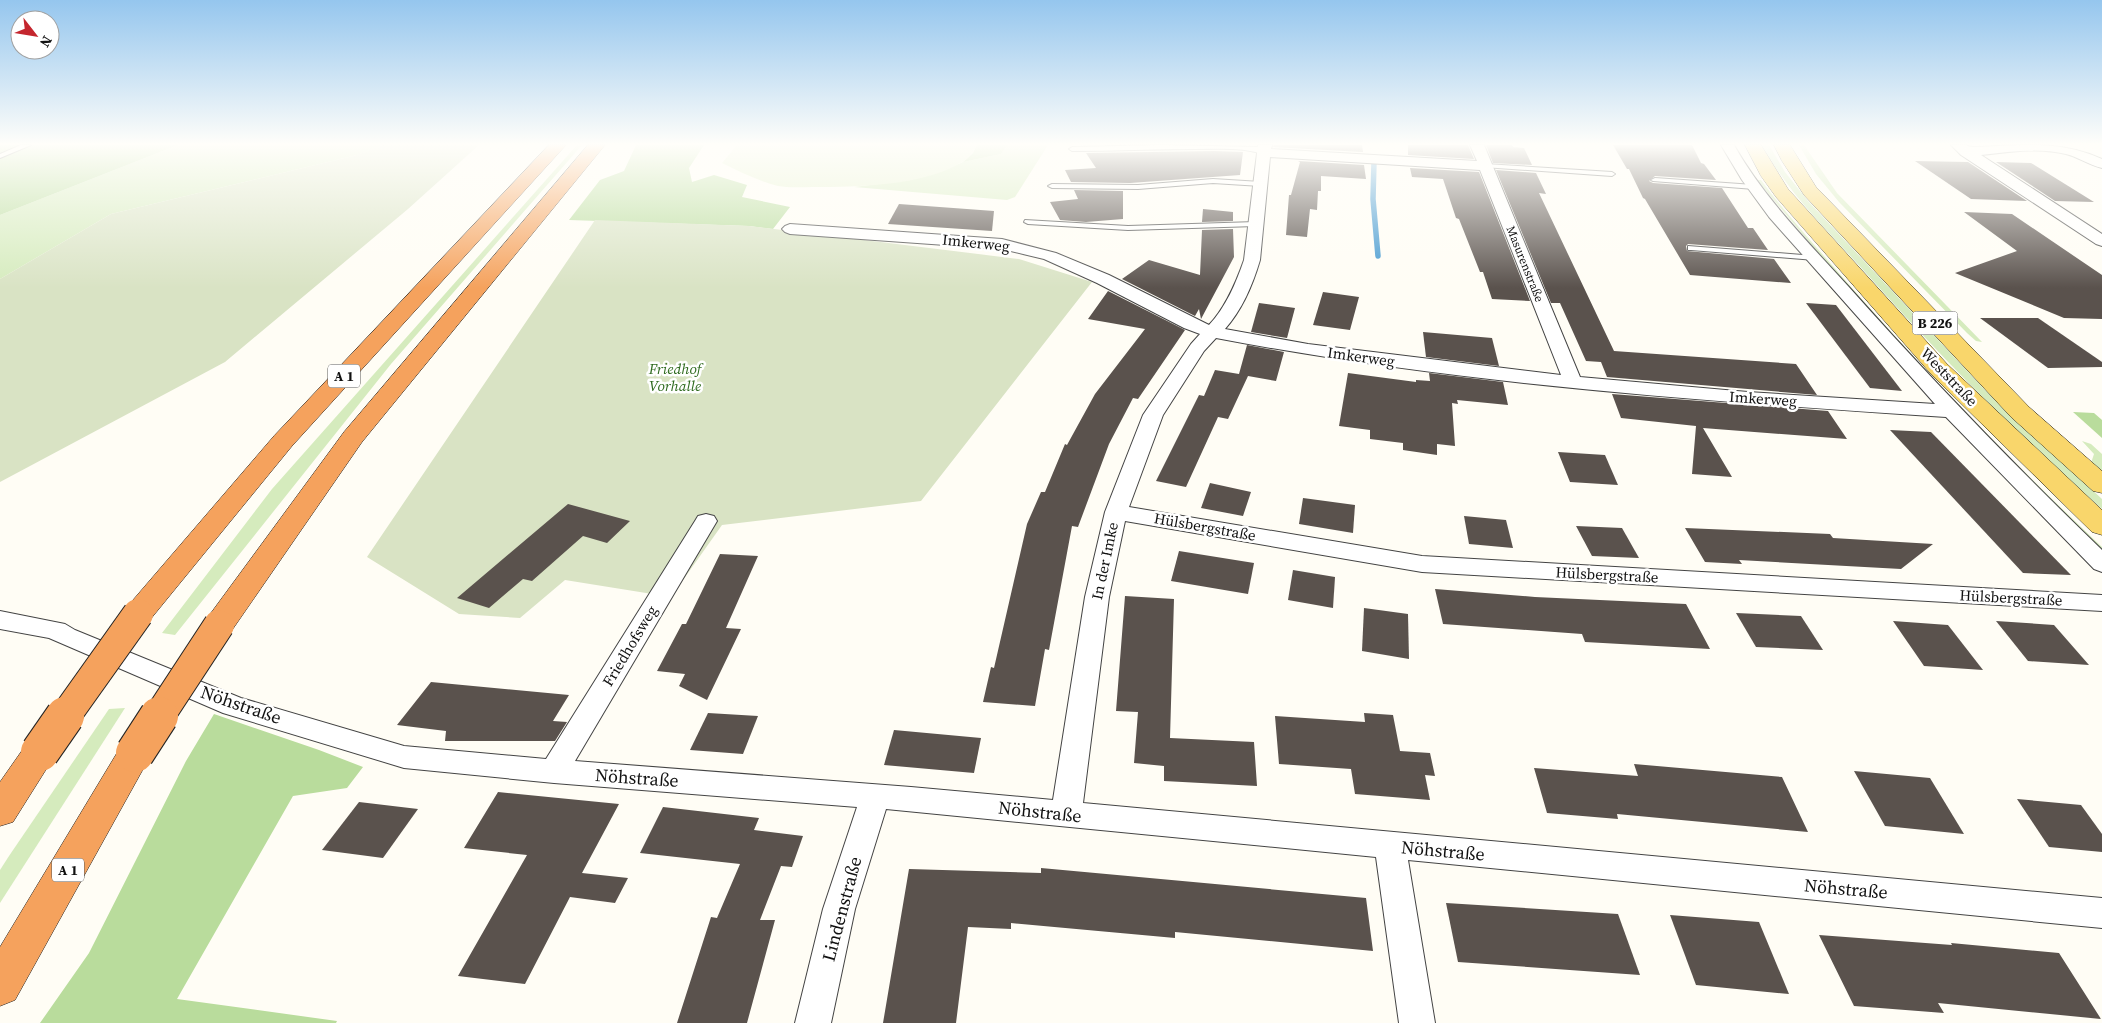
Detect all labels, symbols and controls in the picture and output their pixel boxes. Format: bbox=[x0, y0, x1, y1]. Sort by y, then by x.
north arrow bbox=[10, 10, 60, 60]
text: N bbox=[35, 32, 57, 51]
street label: Masurenstraße bbox=[1502, 224, 1548, 304]
street label: Imkerweg bbox=[941, 229, 1011, 257]
road number: B 226 bbox=[1912, 312, 1958, 334]
street label: Imkerweg bbox=[1326, 341, 1396, 372]
street label: Weststraße bbox=[1916, 343, 1983, 411]
park label: Friedhof Vorhalle bbox=[648, 358, 704, 396]
road number: A 1 bbox=[328, 364, 360, 388]
street label: Imkerweg bbox=[1729, 386, 1798, 411]
street label: Hülsbergstraße bbox=[1152, 507, 1258, 546]
street label: In der Imke bbox=[1086, 520, 1123, 602]
street label: Hülsbergstraße bbox=[1555, 561, 1659, 588]
street label: Hülsbergstraße bbox=[1959, 584, 2063, 611]
street label: Friedhofsweg bbox=[597, 601, 662, 690]
street label: Nöhstraße bbox=[198, 679, 285, 730]
street label: Nöhstraße bbox=[594, 762, 680, 793]
street label: Nöhstraße bbox=[997, 795, 1083, 828]
street label: Nöhstraße bbox=[1400, 834, 1486, 867]
street label: Lindenstraße bbox=[816, 854, 867, 964]
road number: A 1 bbox=[52, 858, 84, 882]
street label: Nöhstraße bbox=[1803, 872, 1889, 905]

